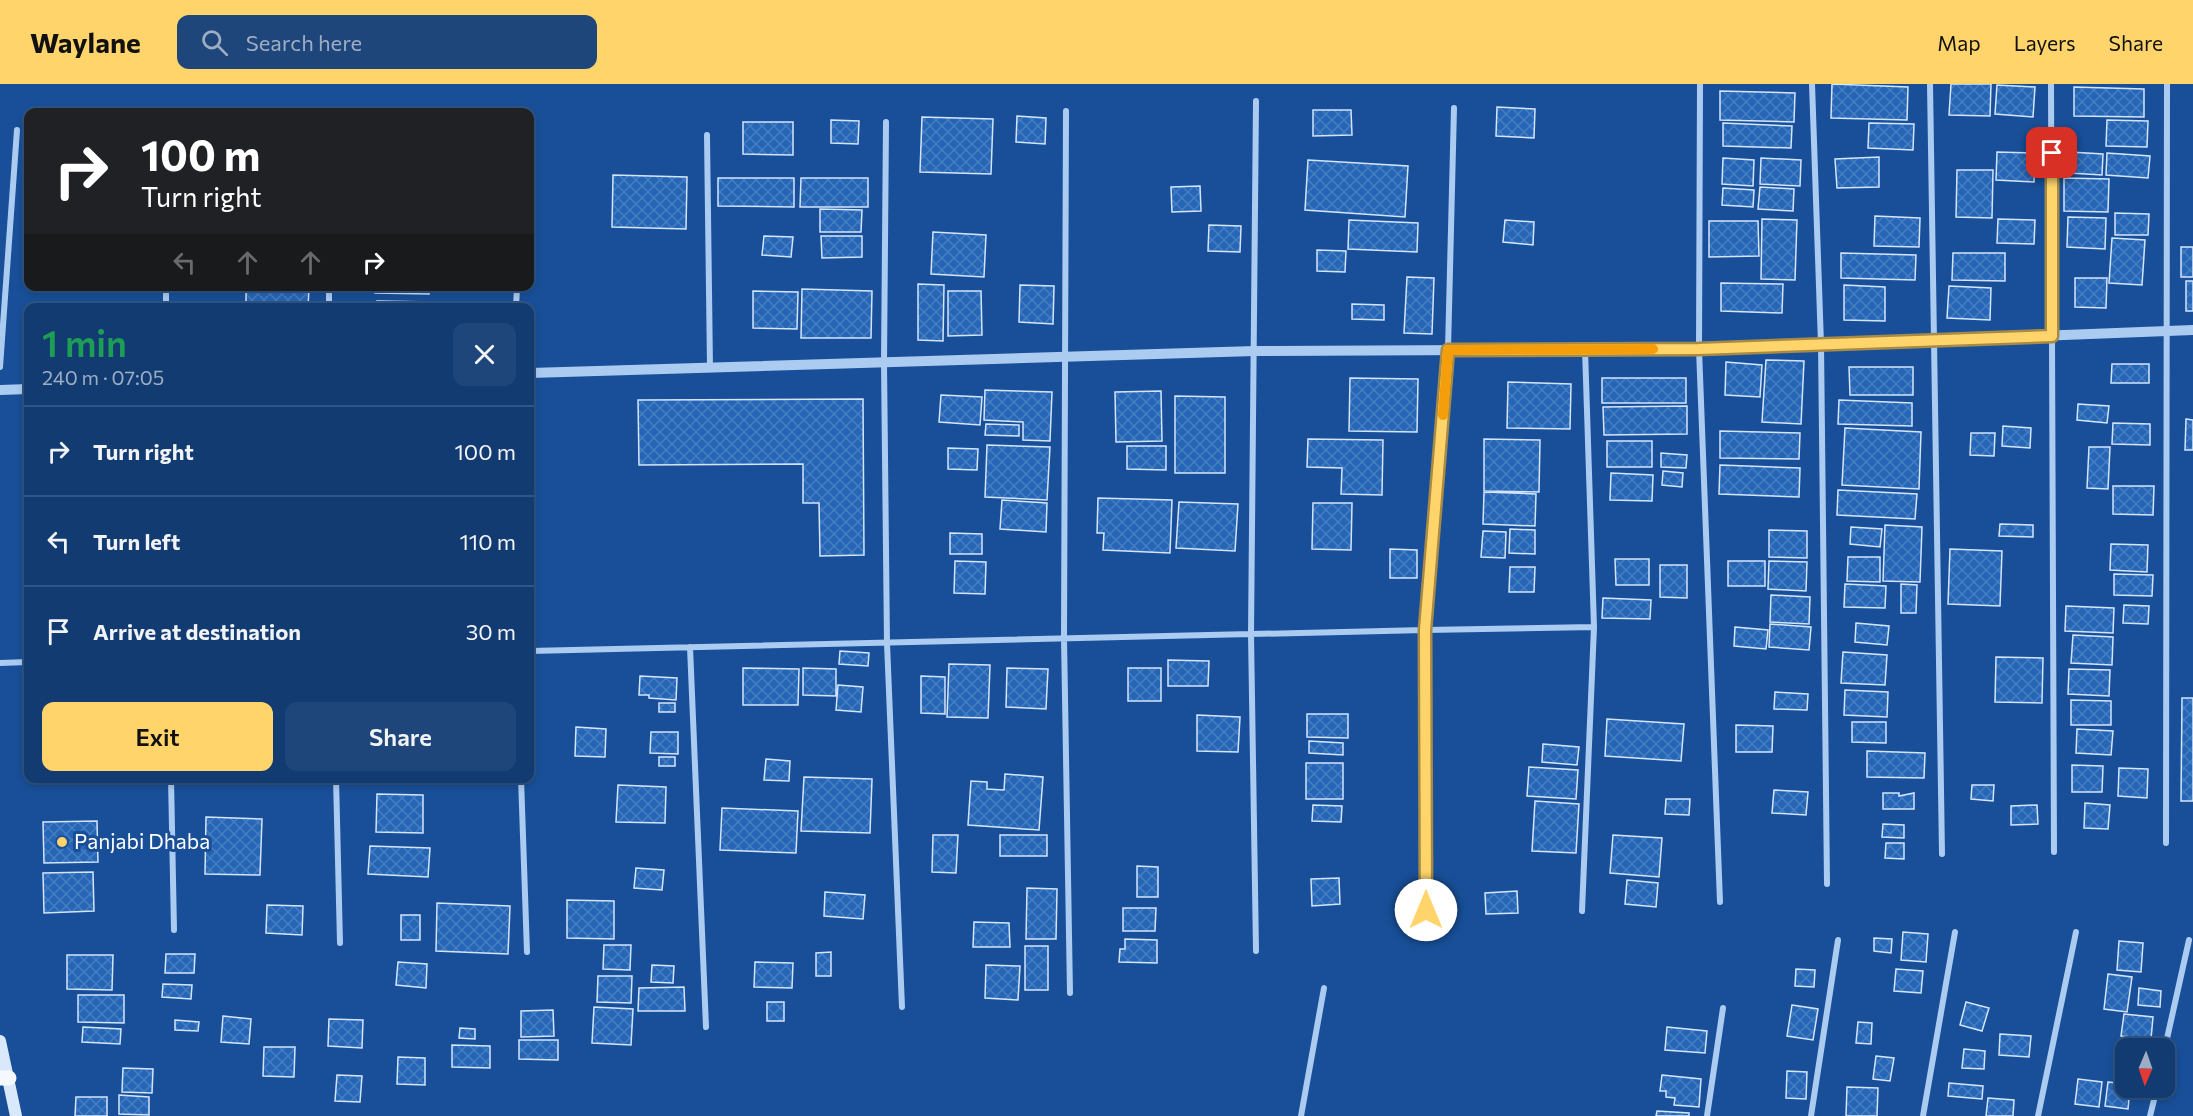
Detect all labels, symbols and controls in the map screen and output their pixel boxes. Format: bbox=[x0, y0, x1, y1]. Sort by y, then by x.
search box bbox=[177, 15, 597, 69]
text: Waylane bbox=[30, 25, 141, 59]
icon: search bbox=[198, 26, 231, 59]
text: Search here bbox=[246, 29, 362, 56]
text: Map bbox=[1937, 30, 1981, 55]
text: Layers bbox=[2014, 30, 2076, 55]
text: Share bbox=[2109, 30, 2163, 55]
pin bbox=[2026, 127, 2077, 178]
text: 100 m bbox=[141, 128, 261, 180]
icon: right bbox=[42, 132, 120, 210]
icon: arrive bbox=[2035, 136, 2068, 169]
text: Turn right bbox=[141, 180, 261, 213]
icon: left bbox=[168, 246, 201, 279]
icon: ahead bbox=[231, 246, 264, 279]
icon: ahead bbox=[294, 246, 327, 279]
icon: right bbox=[357, 246, 390, 279]
text: 1 min bbox=[42, 320, 127, 364]
button: close bbox=[453, 323, 516, 386]
text: 240 m · 07:05 bbox=[42, 365, 164, 389]
icon: right bbox=[42, 435, 75, 468]
text: Turn right bbox=[93, 438, 194, 465]
text: 100 m bbox=[454, 438, 516, 465]
icon: left bbox=[42, 525, 75, 558]
text: Turn left bbox=[93, 528, 180, 555]
text: 110 m bbox=[459, 528, 516, 555]
icon: arrive bbox=[42, 615, 75, 648]
text: Arrive at destination bbox=[93, 618, 301, 645]
text: 30 m bbox=[466, 618, 516, 645]
button: Exit bbox=[42, 702, 273, 771]
button: Share bbox=[285, 702, 516, 771]
place label: Panjabi Dhaba bbox=[74, 828, 210, 853]
marker: Panjabi Dhaba bbox=[55, 835, 69, 849]
position arrow bbox=[1394, 878, 1458, 942]
north arrow bbox=[2115, 1038, 2175, 1098]
map controls bbox=[2115, 1038, 2175, 1098]

